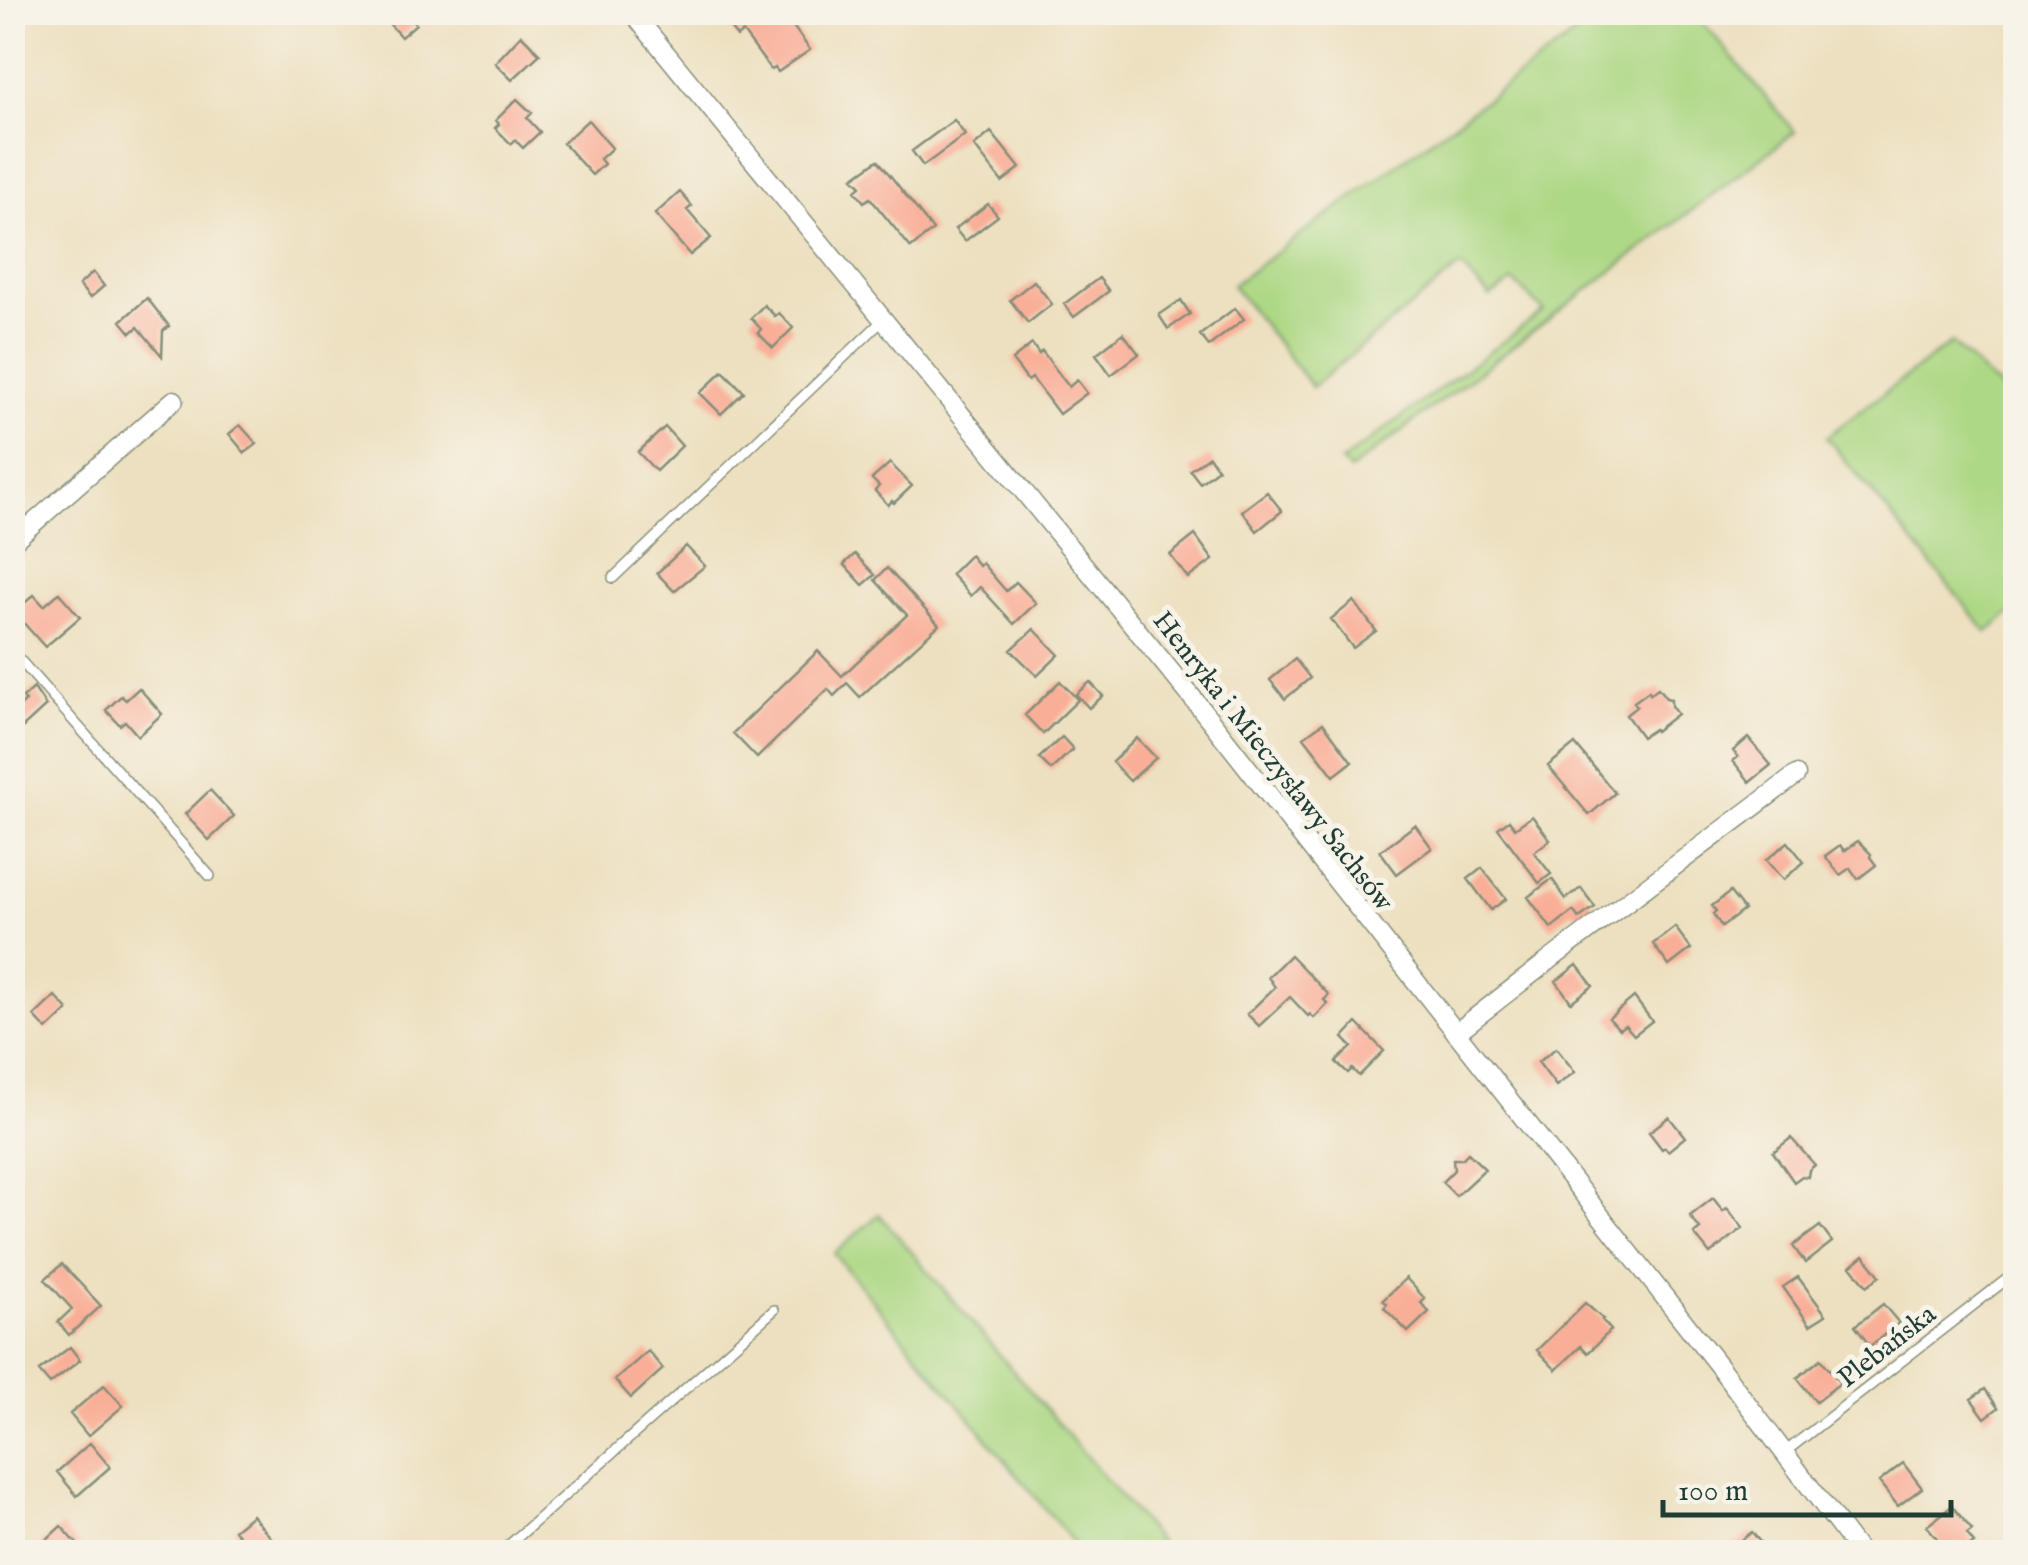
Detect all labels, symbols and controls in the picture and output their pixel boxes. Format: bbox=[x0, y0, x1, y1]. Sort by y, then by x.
street label: Henryka i Mieczysławy Sachsów bbox=[1144, 605, 1400, 919]
street label: Plebańska bbox=[1831, 1297, 1945, 1396]
scale bar bbox=[1663, 1455, 1950, 1517]
text: 100 m bbox=[1678, 1473, 1748, 1511]

